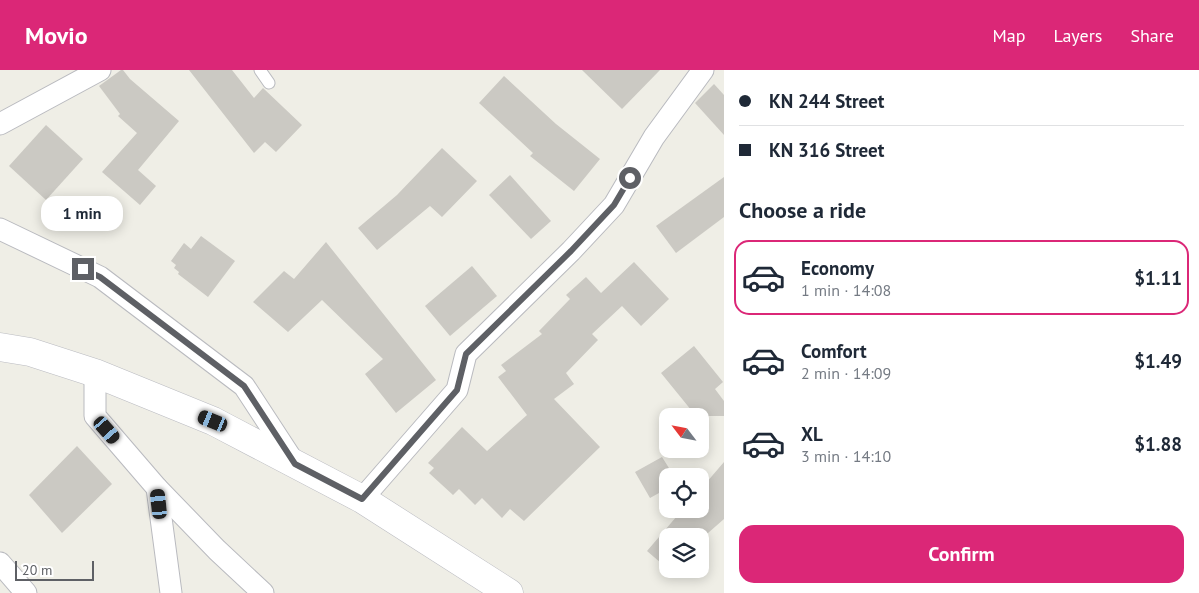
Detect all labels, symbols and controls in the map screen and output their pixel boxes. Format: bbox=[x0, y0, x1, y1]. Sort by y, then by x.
text: Movio bbox=[25, 20, 88, 51]
text: Map bbox=[993, 24, 1025, 47]
text: Layers bbox=[1053, 24, 1102, 47]
text: Share bbox=[1130, 24, 1174, 47]
text: KN 244 Street bbox=[769, 89, 884, 113]
text: KN 316 Street bbox=[769, 138, 884, 162]
route start bbox=[619, 167, 641, 189]
callout: 1 min bbox=[42, 196, 124, 232]
text: Choose a ride bbox=[739, 196, 866, 224]
text: 1 min bbox=[62, 203, 102, 223]
icon: car bbox=[741, 255, 786, 300]
text: Economy bbox=[801, 256, 874, 280]
route end bbox=[72, 258, 94, 280]
text: $1.11 bbox=[1134, 266, 1182, 290]
text: 1 min · 14:08 bbox=[801, 280, 891, 300]
icon: car bbox=[741, 338, 786, 383]
text: Comfort bbox=[801, 339, 867, 363]
text: $1.49 bbox=[1134, 349, 1182, 373]
text: 2 min · 14:09 bbox=[801, 363, 891, 383]
car bbox=[196, 408, 229, 434]
north arrow bbox=[659, 408, 709, 458]
map controls bbox=[659, 408, 709, 578]
car bbox=[91, 414, 122, 446]
icon: car bbox=[741, 421, 786, 466]
text: XL bbox=[801, 422, 823, 446]
text: $1.88 bbox=[1134, 432, 1182, 456]
text: 3 min · 14:10 bbox=[801, 446, 891, 466]
button: locate bbox=[659, 468, 709, 518]
car bbox=[149, 488, 168, 520]
button: Confirm bbox=[739, 525, 1184, 583]
button: layers bbox=[659, 528, 709, 578]
scale bar bbox=[15, 558, 94, 581]
text: 20 m bbox=[22, 561, 52, 579]

